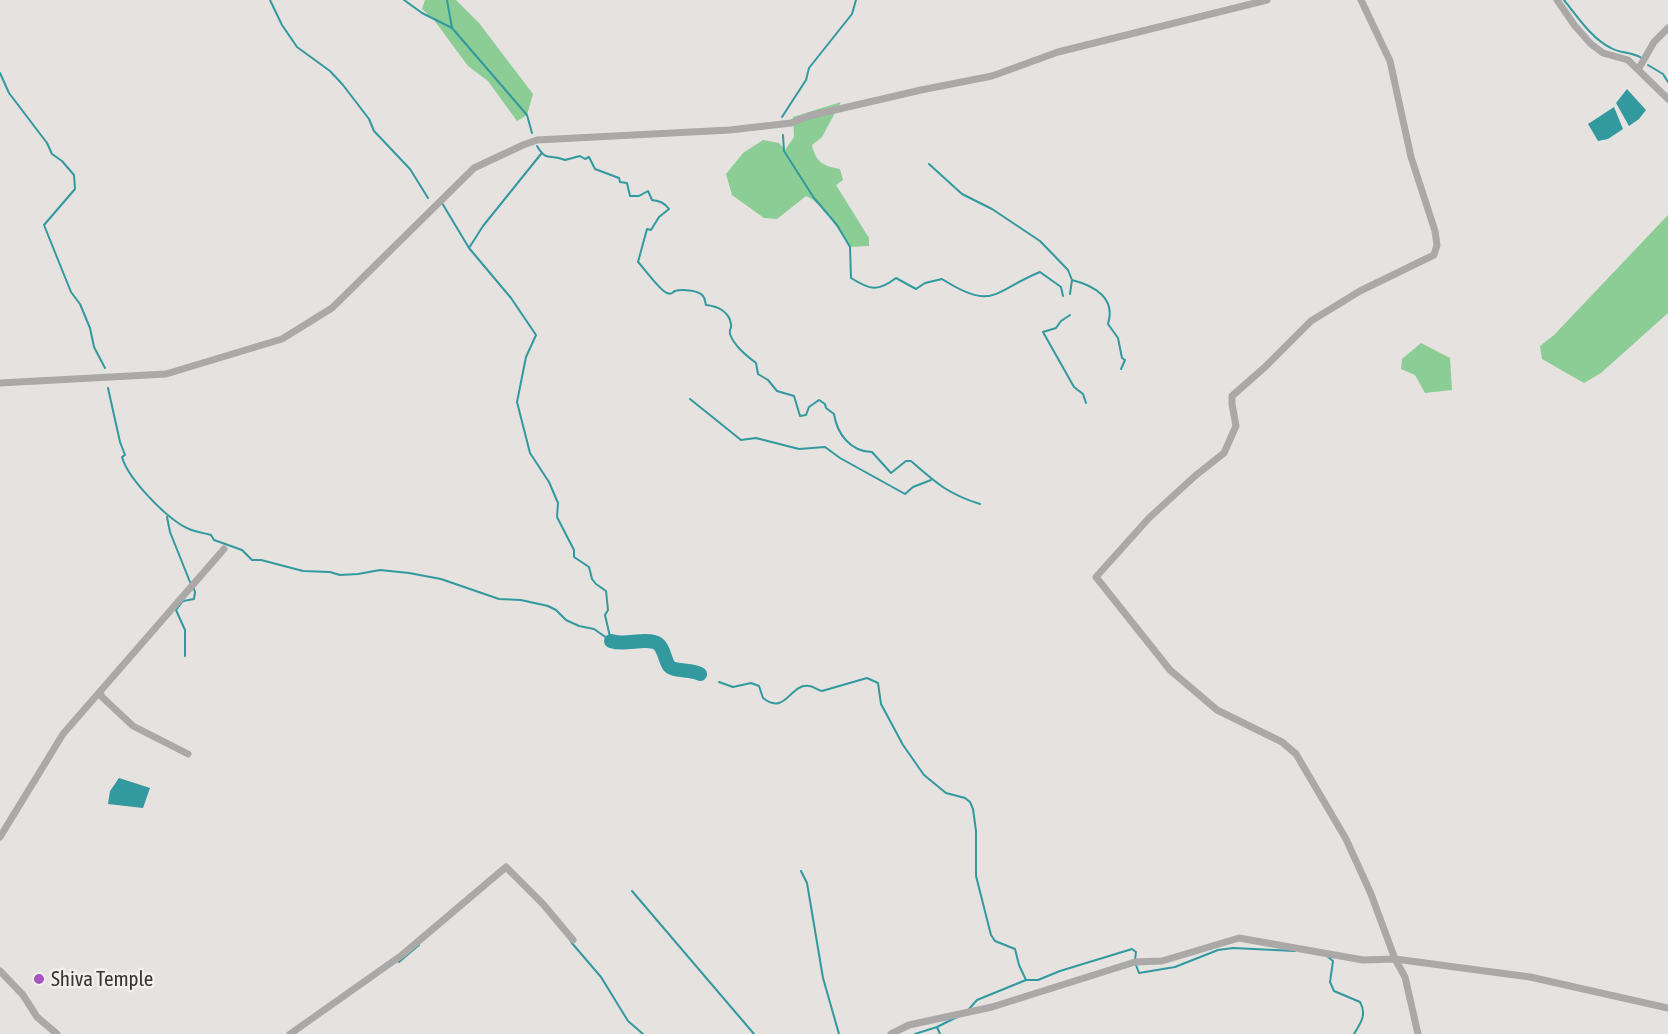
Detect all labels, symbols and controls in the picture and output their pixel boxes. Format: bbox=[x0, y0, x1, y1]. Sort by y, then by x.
place label: Shiva Temple bbox=[51, 966, 153, 992]
marker: Shiva Temple bbox=[32, 972, 46, 986]

